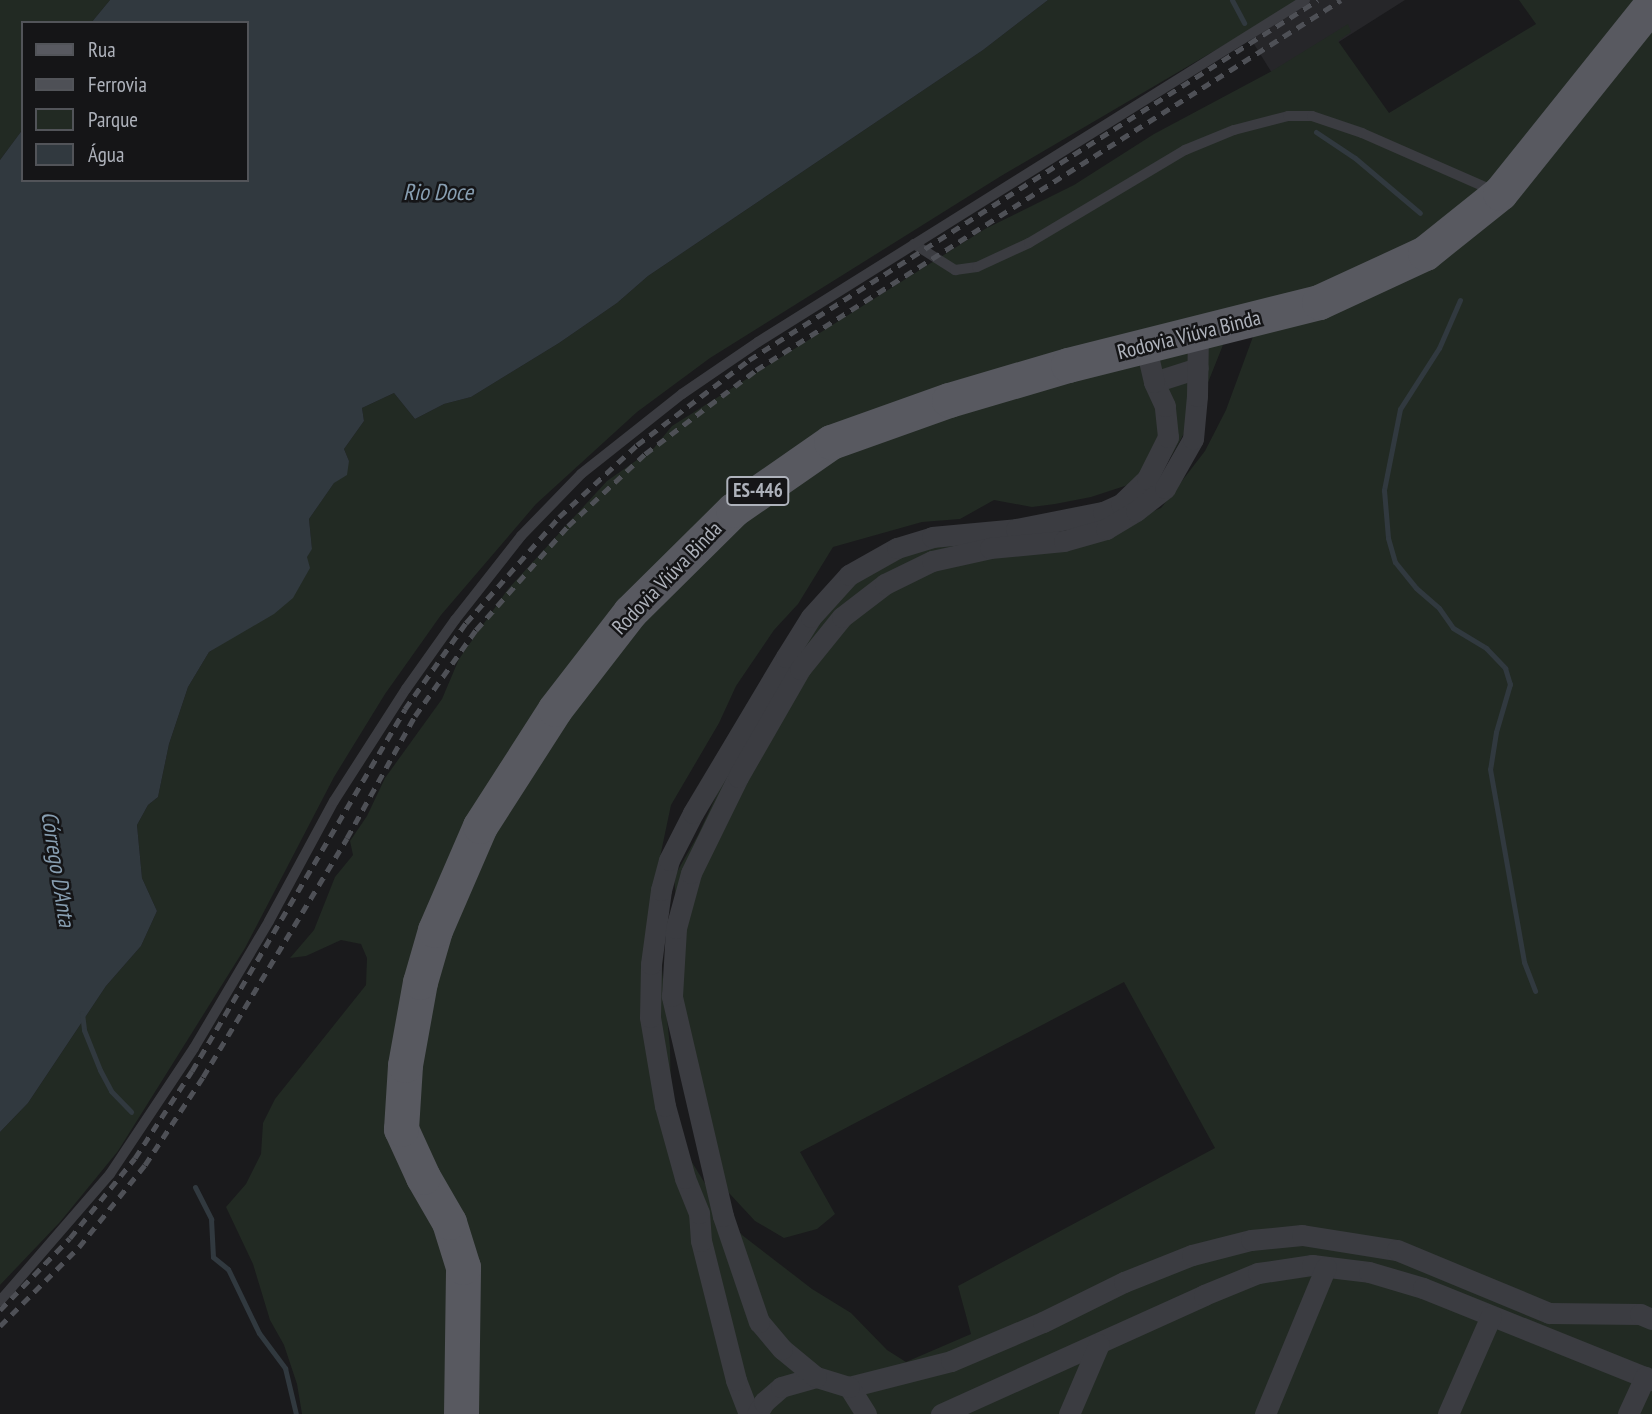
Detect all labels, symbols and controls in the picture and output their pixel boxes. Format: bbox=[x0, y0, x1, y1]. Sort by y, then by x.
legend bbox=[21, 21, 248, 182]
text: Rua bbox=[88, 36, 116, 63]
text: Ferrovia bbox=[88, 71, 147, 98]
text: Parque bbox=[88, 106, 138, 133]
text: Água bbox=[88, 141, 124, 168]
water label: Rio Doce bbox=[403, 178, 473, 206]
street label: Rodovia Viúva Binda bbox=[1114, 305, 1264, 365]
road number: ES-446 bbox=[725, 476, 791, 506]
street label: Rodovia Viúva Binda bbox=[607, 516, 727, 640]
water label: Córrego D'Anta bbox=[35, 809, 81, 929]

